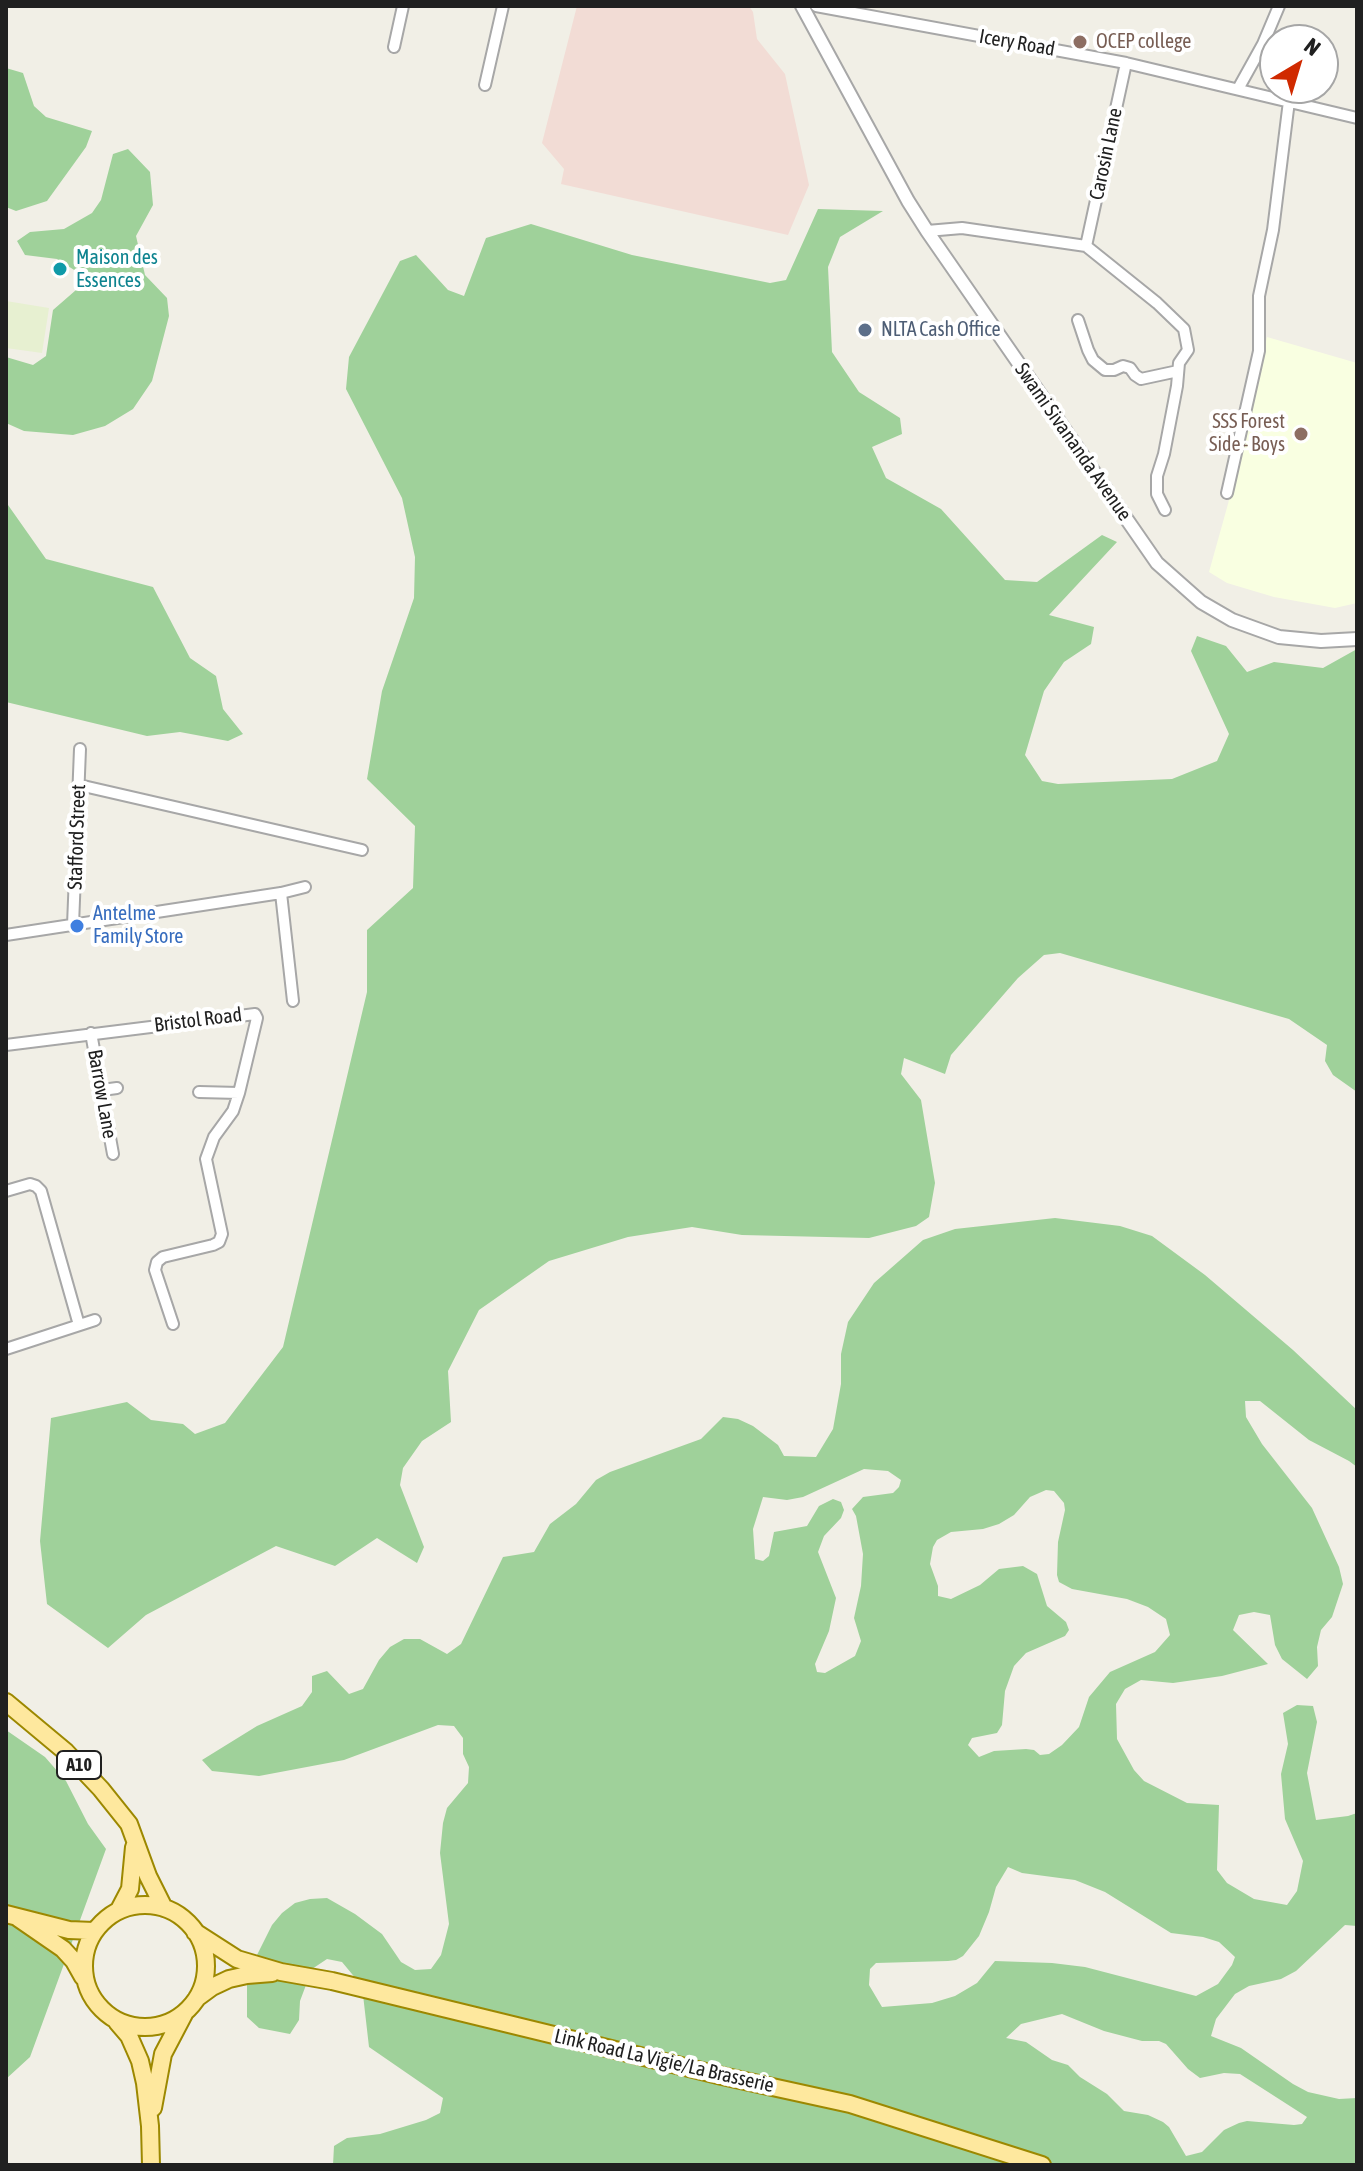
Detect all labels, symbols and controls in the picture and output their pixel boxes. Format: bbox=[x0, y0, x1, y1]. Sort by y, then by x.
north arrow bbox=[1259, 24, 1339, 104]
street label: Icery Road bbox=[977, 25, 1057, 61]
place label: OCEP college bbox=[1096, 30, 1191, 54]
text: N bbox=[1299, 32, 1326, 61]
marker: OCEP college bbox=[1071, 33, 1089, 51]
street label: Carosin Lane bbox=[1085, 106, 1127, 202]
place label: Maison des Essences bbox=[76, 246, 158, 293]
marker: Maison des Essences bbox=[51, 260, 69, 278]
place label: NLTA Cash Office bbox=[881, 318, 1001, 342]
marker: NLTA Cash Office bbox=[856, 321, 874, 339]
street label: Swami Sivananda Avenue bbox=[1010, 359, 1136, 525]
place label: SSS Forest Side - Boys bbox=[1209, 410, 1285, 457]
marker: SSS Forest Side - Boys bbox=[1292, 425, 1310, 443]
street label: Stafford Street bbox=[63, 784, 91, 890]
place label: Antelme Family Store bbox=[93, 902, 183, 949]
marker: Antelme Family Store bbox=[68, 917, 86, 935]
street label: Bristol Road bbox=[153, 1003, 243, 1037]
street label: Barrow Lane bbox=[82, 1047, 122, 1141]
road number: A10 bbox=[57, 1751, 101, 1779]
street label: Link Road La Vigie/La Brasserie bbox=[552, 2024, 776, 2098]

